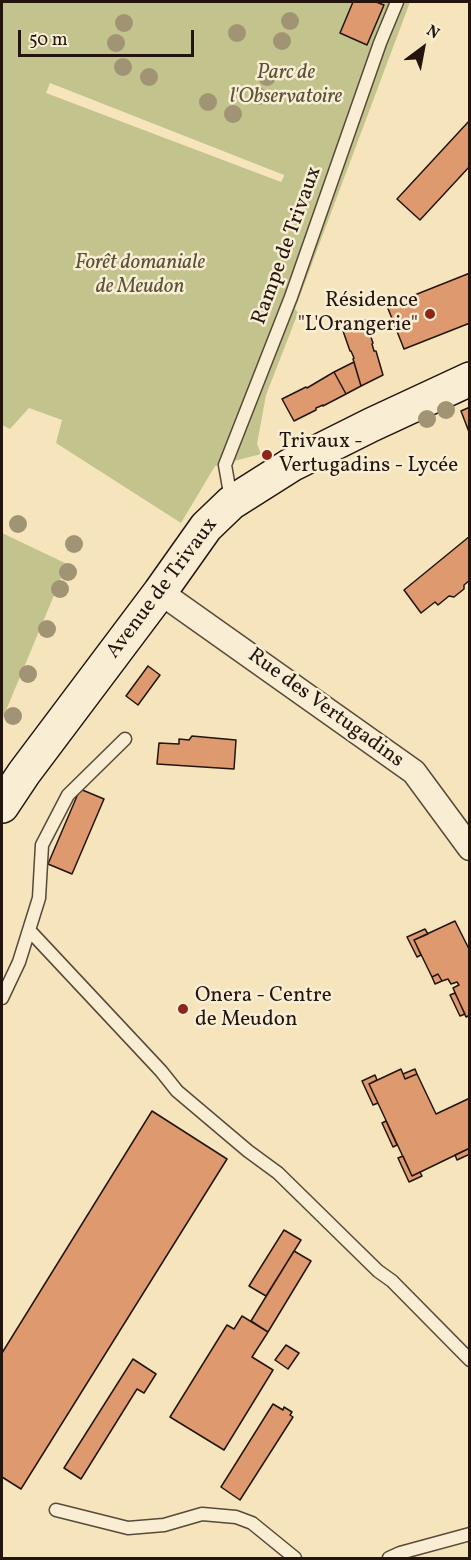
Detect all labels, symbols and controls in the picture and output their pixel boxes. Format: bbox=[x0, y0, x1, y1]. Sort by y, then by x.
scale bar bbox=[21, 18, 196, 56]
north arrow bbox=[393, 18, 453, 78]
text: N bbox=[422, 20, 443, 45]
text: 50 m bbox=[29, 28, 68, 53]
park label: Parc de l'Observatoire bbox=[230, 61, 342, 111]
street label: Rampe de Trivaux bbox=[248, 163, 328, 329]
park label: Forêt domaniale de Meudon bbox=[75, 251, 205, 301]
place label: Résidence "L'Orangerie" bbox=[298, 289, 418, 339]
marker: Résidence "L'Orangerie" bbox=[423, 307, 437, 321]
place label: Trivaux - Vertugadins - Lycée bbox=[279, 430, 458, 480]
marker: Trivaux - Vertugadins - Lycée bbox=[260, 448, 274, 462]
street label: Avenue de Trivaux bbox=[102, 514, 224, 664]
street label: Rue des Vertugadins bbox=[242, 644, 408, 774]
place label: Onera - Centre de Meudon bbox=[195, 984, 332, 1034]
marker: Onera - Centre de Meudon bbox=[176, 1002, 190, 1016]

